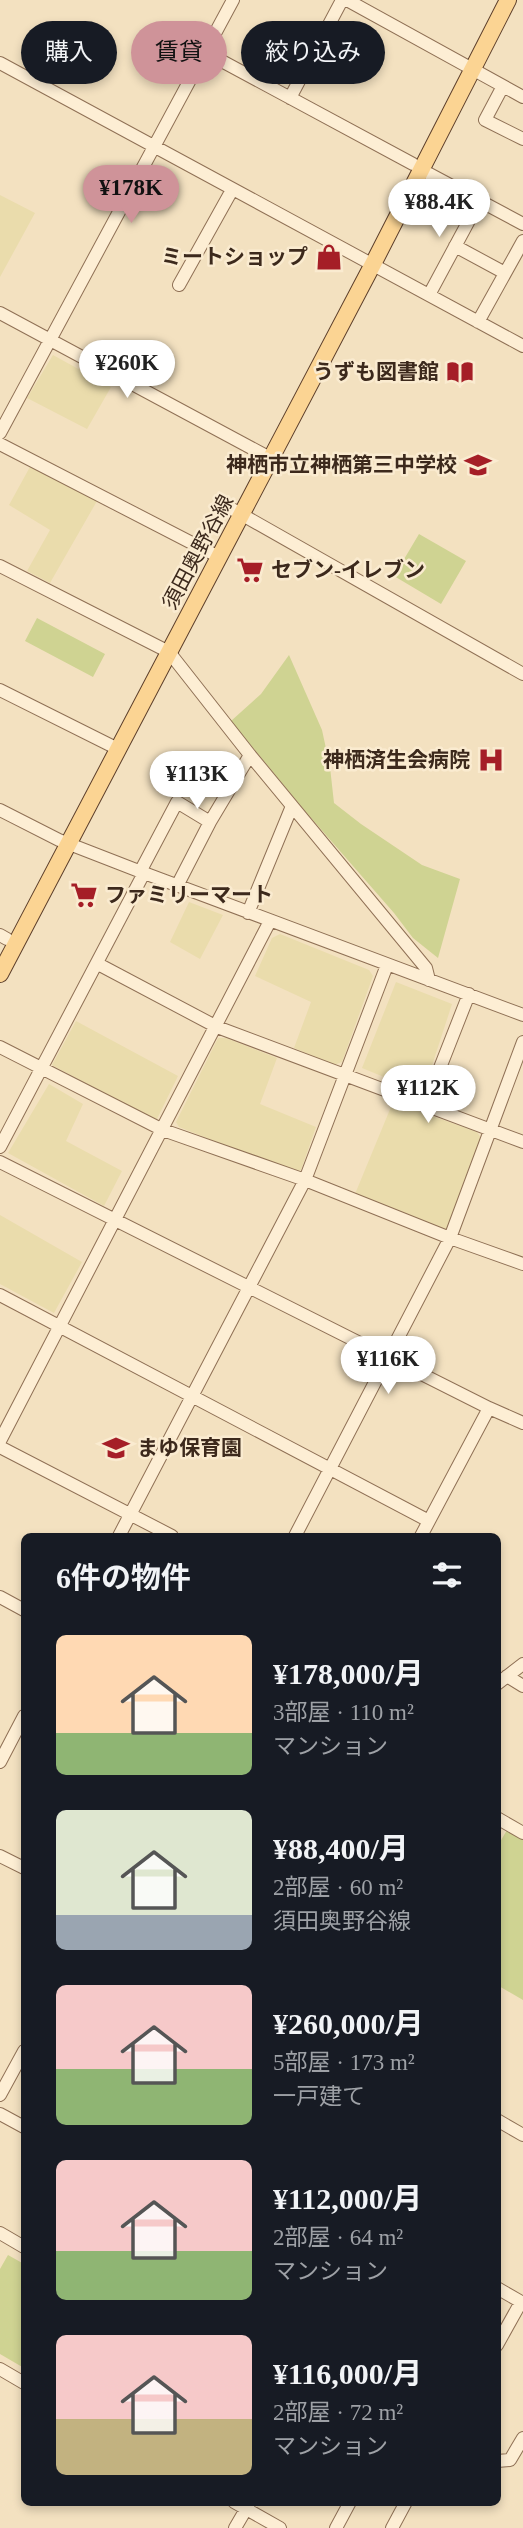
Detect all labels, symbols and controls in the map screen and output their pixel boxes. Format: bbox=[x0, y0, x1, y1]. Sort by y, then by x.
chip: 購入 bbox=[21, 21, 117, 84]
chip: 賃貸 bbox=[131, 21, 227, 84]
chip: 絞り込み bbox=[241, 21, 385, 84]
pin: ¥178K bbox=[82, 166, 180, 225]
text: ¥178K bbox=[99, 175, 163, 200]
pin: ¥88.4K bbox=[382, 180, 496, 239]
text: ¥88.4K bbox=[404, 189, 474, 214]
shop icon: ミートショップ bbox=[314, 242, 344, 272]
place label: ミートショップ bbox=[161, 245, 308, 269]
pin: ¥260K bbox=[78, 340, 176, 400]
text: ¥260K bbox=[95, 350, 159, 375]
library icon: うずも図書館 bbox=[445, 357, 475, 387]
place label: うずも図書館 bbox=[313, 360, 439, 384]
school or university icon: 神栖市立神栖第三中学校 bbox=[463, 450, 493, 480]
place label: 神栖市立神栖第三中学校 bbox=[226, 453, 457, 477]
street label: 須田奥野谷線 bbox=[158, 491, 238, 613]
supermarket icon: セブン-イレブン bbox=[235, 555, 265, 585]
place label: セブン-イレブン bbox=[271, 558, 425, 582]
hospital icon: 神栖済生会病院 bbox=[476, 745, 506, 775]
place label: 神栖済生会病院 bbox=[323, 748, 470, 772]
pin: ¥113K bbox=[148, 752, 246, 811]
text: ¥113K bbox=[166, 761, 228, 786]
supermarket icon: ファミリーマート bbox=[69, 880, 99, 910]
place label: ファミリーマート bbox=[105, 883, 273, 907]
pin: ¥112K bbox=[379, 1066, 477, 1125]
text: ¥112K bbox=[397, 1075, 459, 1100]
pin: ¥116K bbox=[339, 1336, 437, 1396]
text: ¥116K bbox=[357, 1346, 419, 1371]
school or university icon: まゆ保育園 bbox=[101, 1433, 131, 1463]
place label: まゆ保育園 bbox=[137, 1436, 242, 1460]
icon: filters bbox=[428, 1556, 466, 1594]
text: 6件の物件 bbox=[56, 1561, 191, 1594]
text: ¥178,000/月 bbox=[273, 1657, 424, 1690]
icon: home bbox=[112, 1663, 196, 1747]
text: 3部屋 · 110 m² bbox=[273, 1700, 414, 1725]
text: マンション bbox=[273, 1734, 388, 1759]
text: ¥88,400/月 bbox=[273, 1832, 409, 1865]
icon: home bbox=[112, 1838, 196, 1922]
text: 2部屋 · 60 m² bbox=[273, 1875, 403, 1900]
text: 須田奥野谷線 bbox=[273, 1909, 411, 1934]
text: ¥260,000/月 bbox=[273, 2007, 424, 2040]
icon: home bbox=[112, 2013, 196, 2097]
text: 5部屋 · 173 m² bbox=[273, 2050, 415, 2075]
text: 一戸建て bbox=[273, 2084, 365, 2109]
text: ¥112,000/月 bbox=[273, 2182, 422, 2215]
icon: home bbox=[112, 2188, 196, 2272]
text: 2部屋 · 64 m² bbox=[273, 2225, 403, 2250]
text: マンション bbox=[273, 2259, 388, 2284]
text: ¥116,000/月 bbox=[273, 2357, 422, 2390]
icon: home bbox=[112, 2363, 196, 2447]
text: 2部屋 · 72 m² bbox=[273, 2400, 403, 2425]
text: マンション bbox=[273, 2434, 388, 2459]

